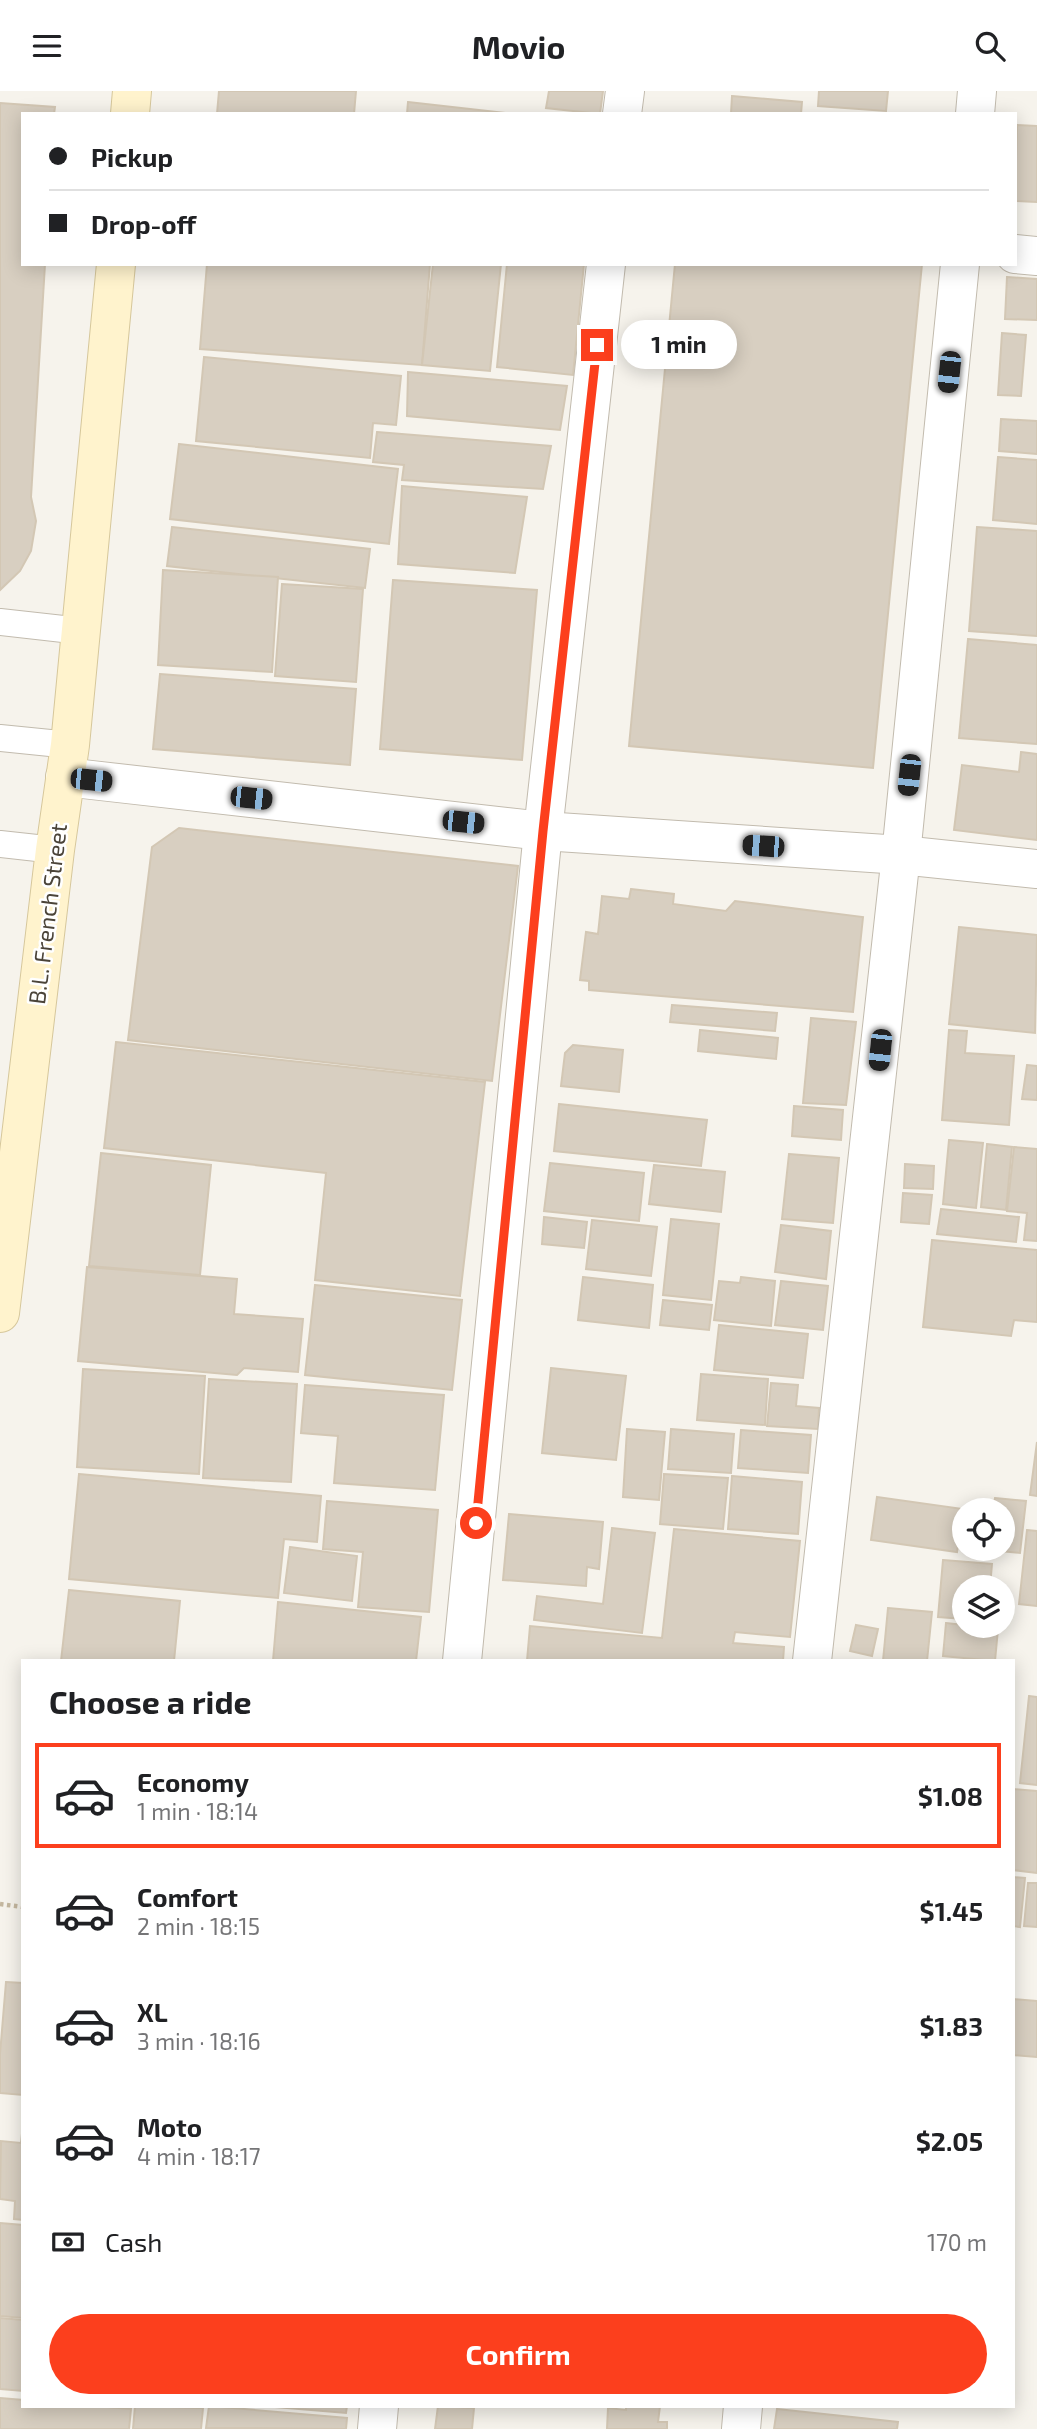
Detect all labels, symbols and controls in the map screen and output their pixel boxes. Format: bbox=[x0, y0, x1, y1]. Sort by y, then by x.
icon: menu bbox=[28, 27, 66, 65]
text: Movio bbox=[472, 27, 565, 65]
icon: search bbox=[971, 27, 1009, 65]
text: Pickup bbox=[91, 141, 173, 172]
text: Drop-off bbox=[91, 208, 196, 239]
callout: 1 min bbox=[622, 321, 737, 369]
route end bbox=[581, 329, 613, 361]
text: 1 min bbox=[651, 330, 707, 358]
car bbox=[937, 350, 962, 394]
car bbox=[897, 753, 922, 797]
car bbox=[70, 767, 113, 793]
car bbox=[230, 785, 273, 811]
car bbox=[442, 809, 485, 835]
street label: B.L. French Street bbox=[22, 822, 72, 1006]
car bbox=[742, 834, 785, 858]
car bbox=[868, 1028, 893, 1072]
map controls bbox=[952, 1498, 1015, 1638]
button: locate bbox=[952, 1498, 1015, 1561]
route start bbox=[460, 1507, 492, 1539]
button: layers bbox=[952, 1575, 1015, 1638]
text: Choose a ride bbox=[49, 1682, 252, 1720]
icon: car bbox=[53, 1764, 116, 1827]
text: Economy bbox=[137, 1766, 249, 1797]
text: $1.08 bbox=[918, 1780, 983, 1811]
text: 1 min · 18:14 bbox=[137, 1797, 258, 1825]
icon: car bbox=[53, 1879, 116, 1942]
text: Comfort bbox=[137, 1881, 238, 1912]
text: $1.45 bbox=[920, 1895, 983, 1926]
text: 2 min · 18:15 bbox=[137, 1912, 260, 1940]
icon: car bbox=[53, 1994, 116, 2057]
text: XL bbox=[137, 1996, 168, 2027]
text: $1.83 bbox=[919, 2010, 983, 2041]
text: 3 min · 18:16 bbox=[137, 2027, 261, 2055]
icon: car bbox=[53, 2109, 116, 2172]
text: Moto bbox=[137, 2111, 202, 2142]
text: $2.05 bbox=[916, 2125, 983, 2156]
text: 4 min · 18:17 bbox=[137, 2142, 261, 2170]
icon: cash bbox=[49, 2223, 87, 2261]
text: Cash bbox=[105, 2226, 162, 2257]
text: 170 m bbox=[927, 2228, 987, 2256]
button: Confirm bbox=[49, 2314, 987, 2394]

